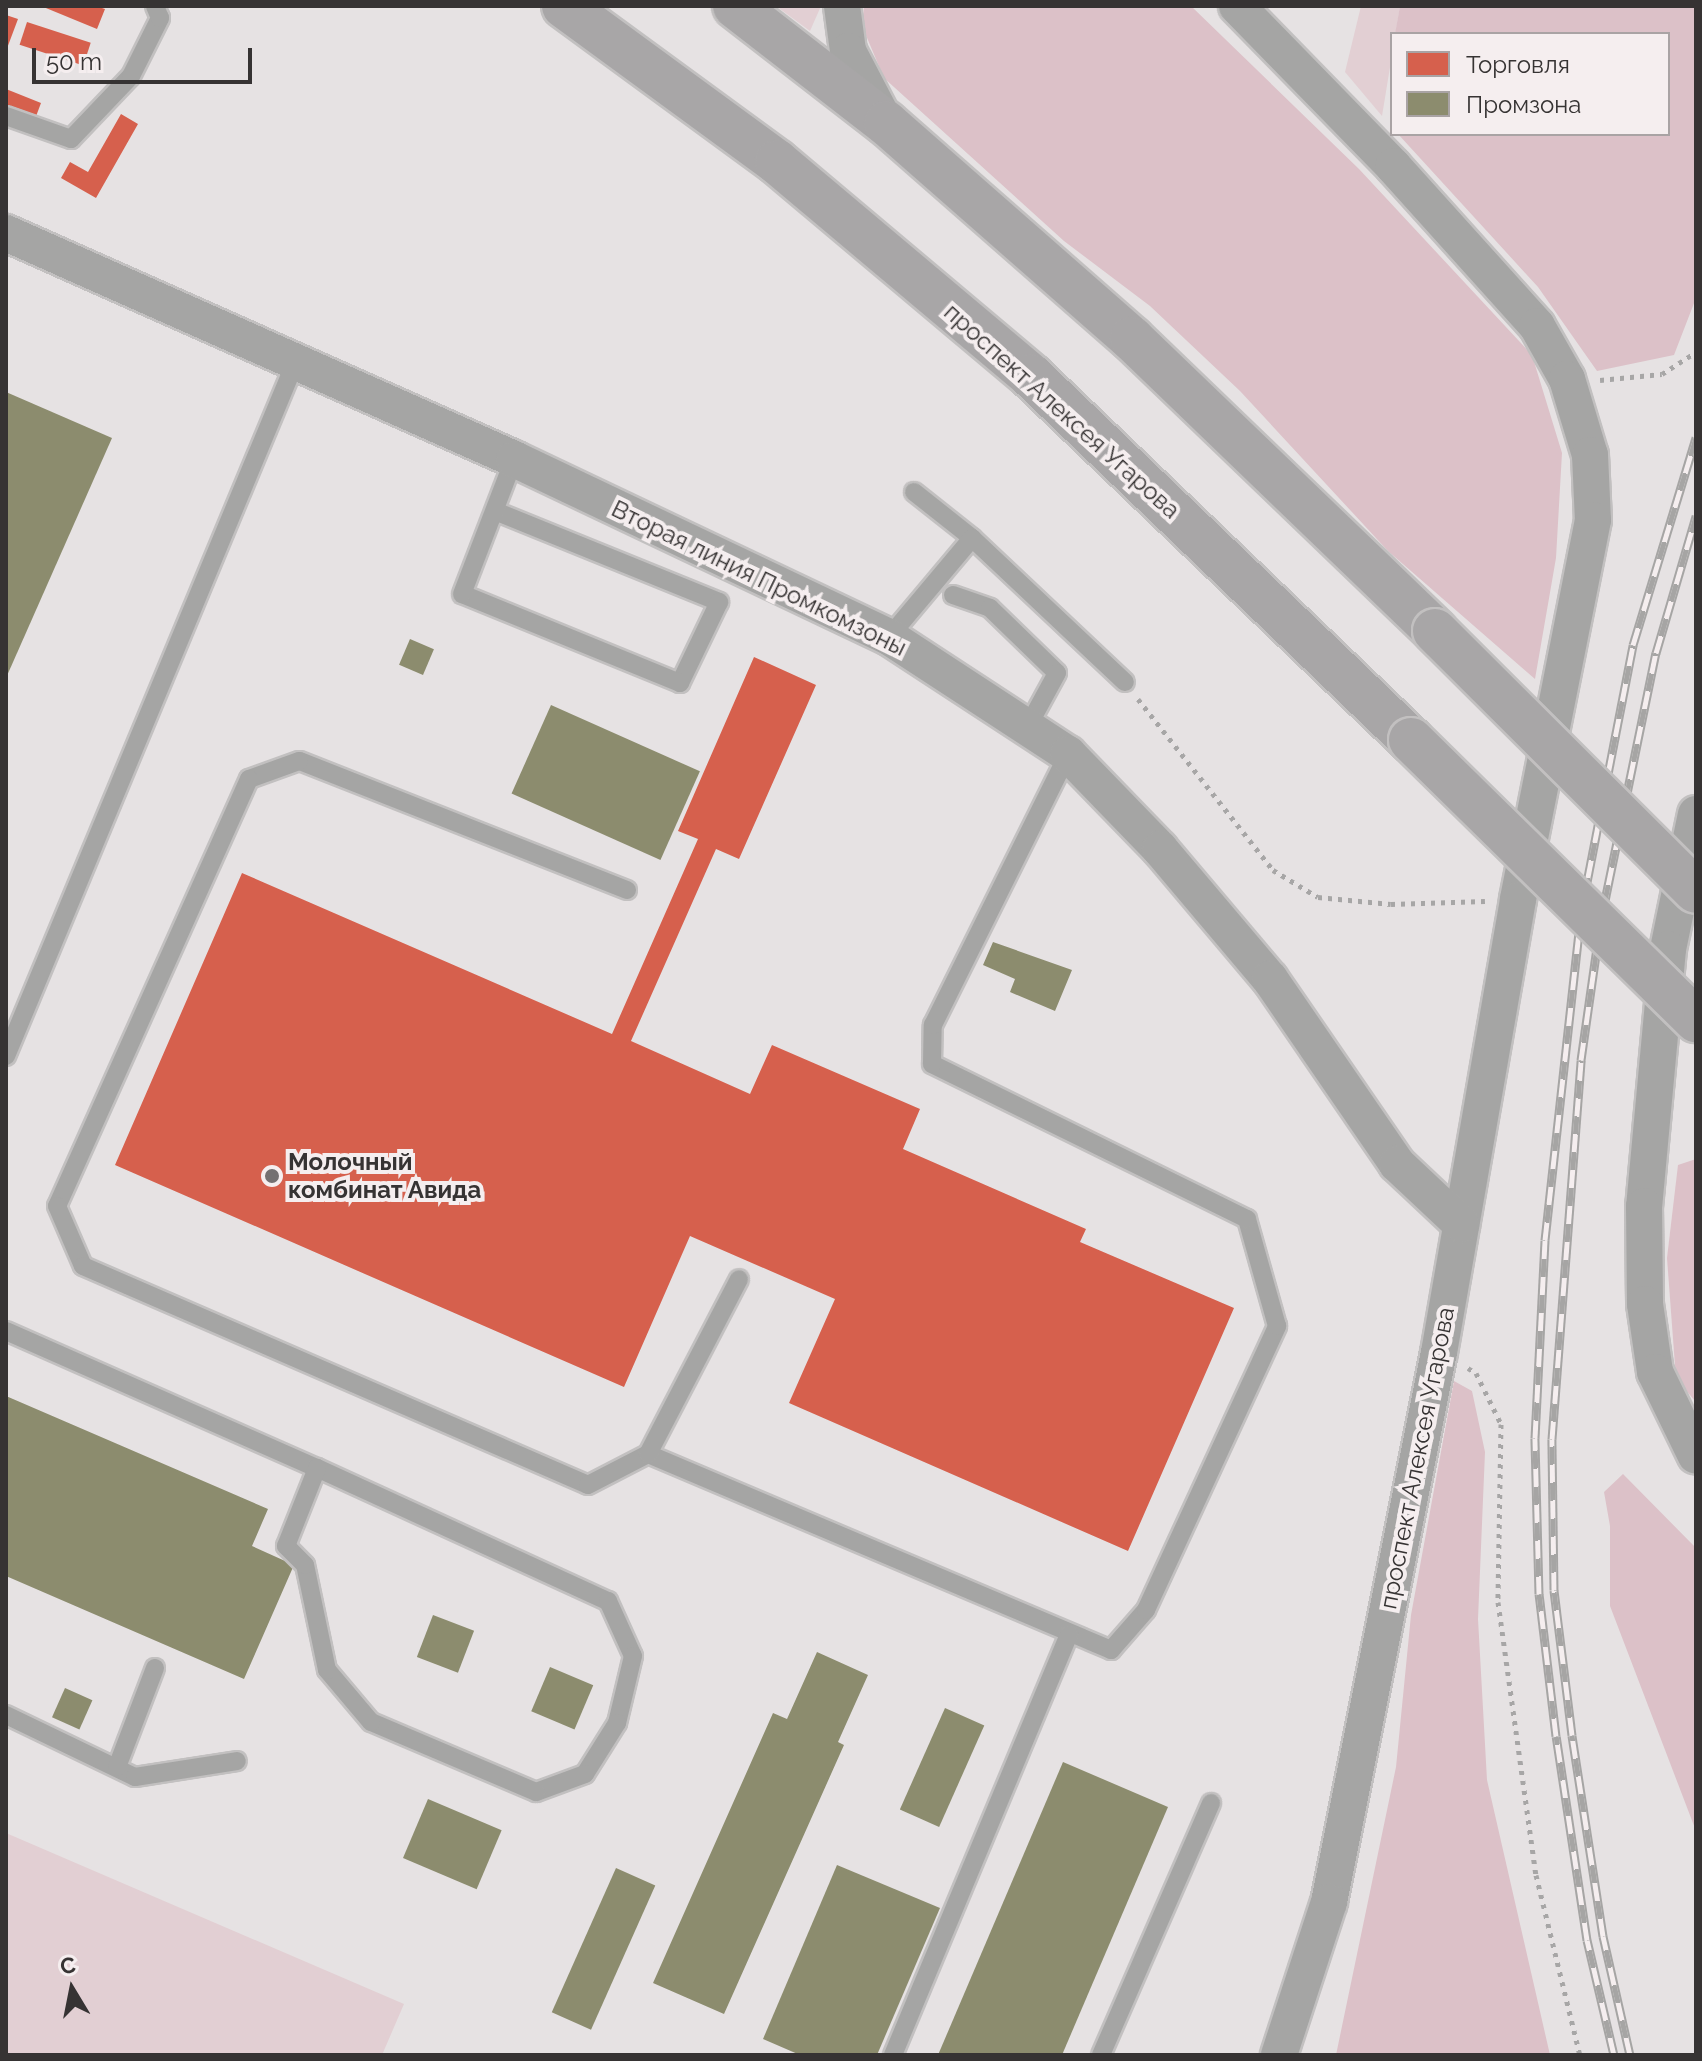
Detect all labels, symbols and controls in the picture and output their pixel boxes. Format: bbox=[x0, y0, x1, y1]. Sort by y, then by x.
scale bar bbox=[36, 32, 256, 82]
legend bbox=[1390, 32, 1670, 136]
text: 50 m bbox=[46, 47, 102, 76]
text: Торговля bbox=[1466, 50, 1570, 79]
text: Промзона bbox=[1466, 90, 1581, 119]
street label: проспект Алексея Угарова bbox=[938, 297, 1186, 525]
street label: Вторая линия Промкомзоны bbox=[607, 494, 911, 662]
place label: Молочный комбинат Авида bbox=[288, 1148, 482, 1204]
marker: Молочный комбинат Авида bbox=[263, 1167, 281, 1185]
street label: проспект Алексея Угарова bbox=[1374, 1304, 1460, 1612]
north arrow bbox=[32, 1949, 112, 2029]
text: С bbox=[58, 1951, 78, 1979]

